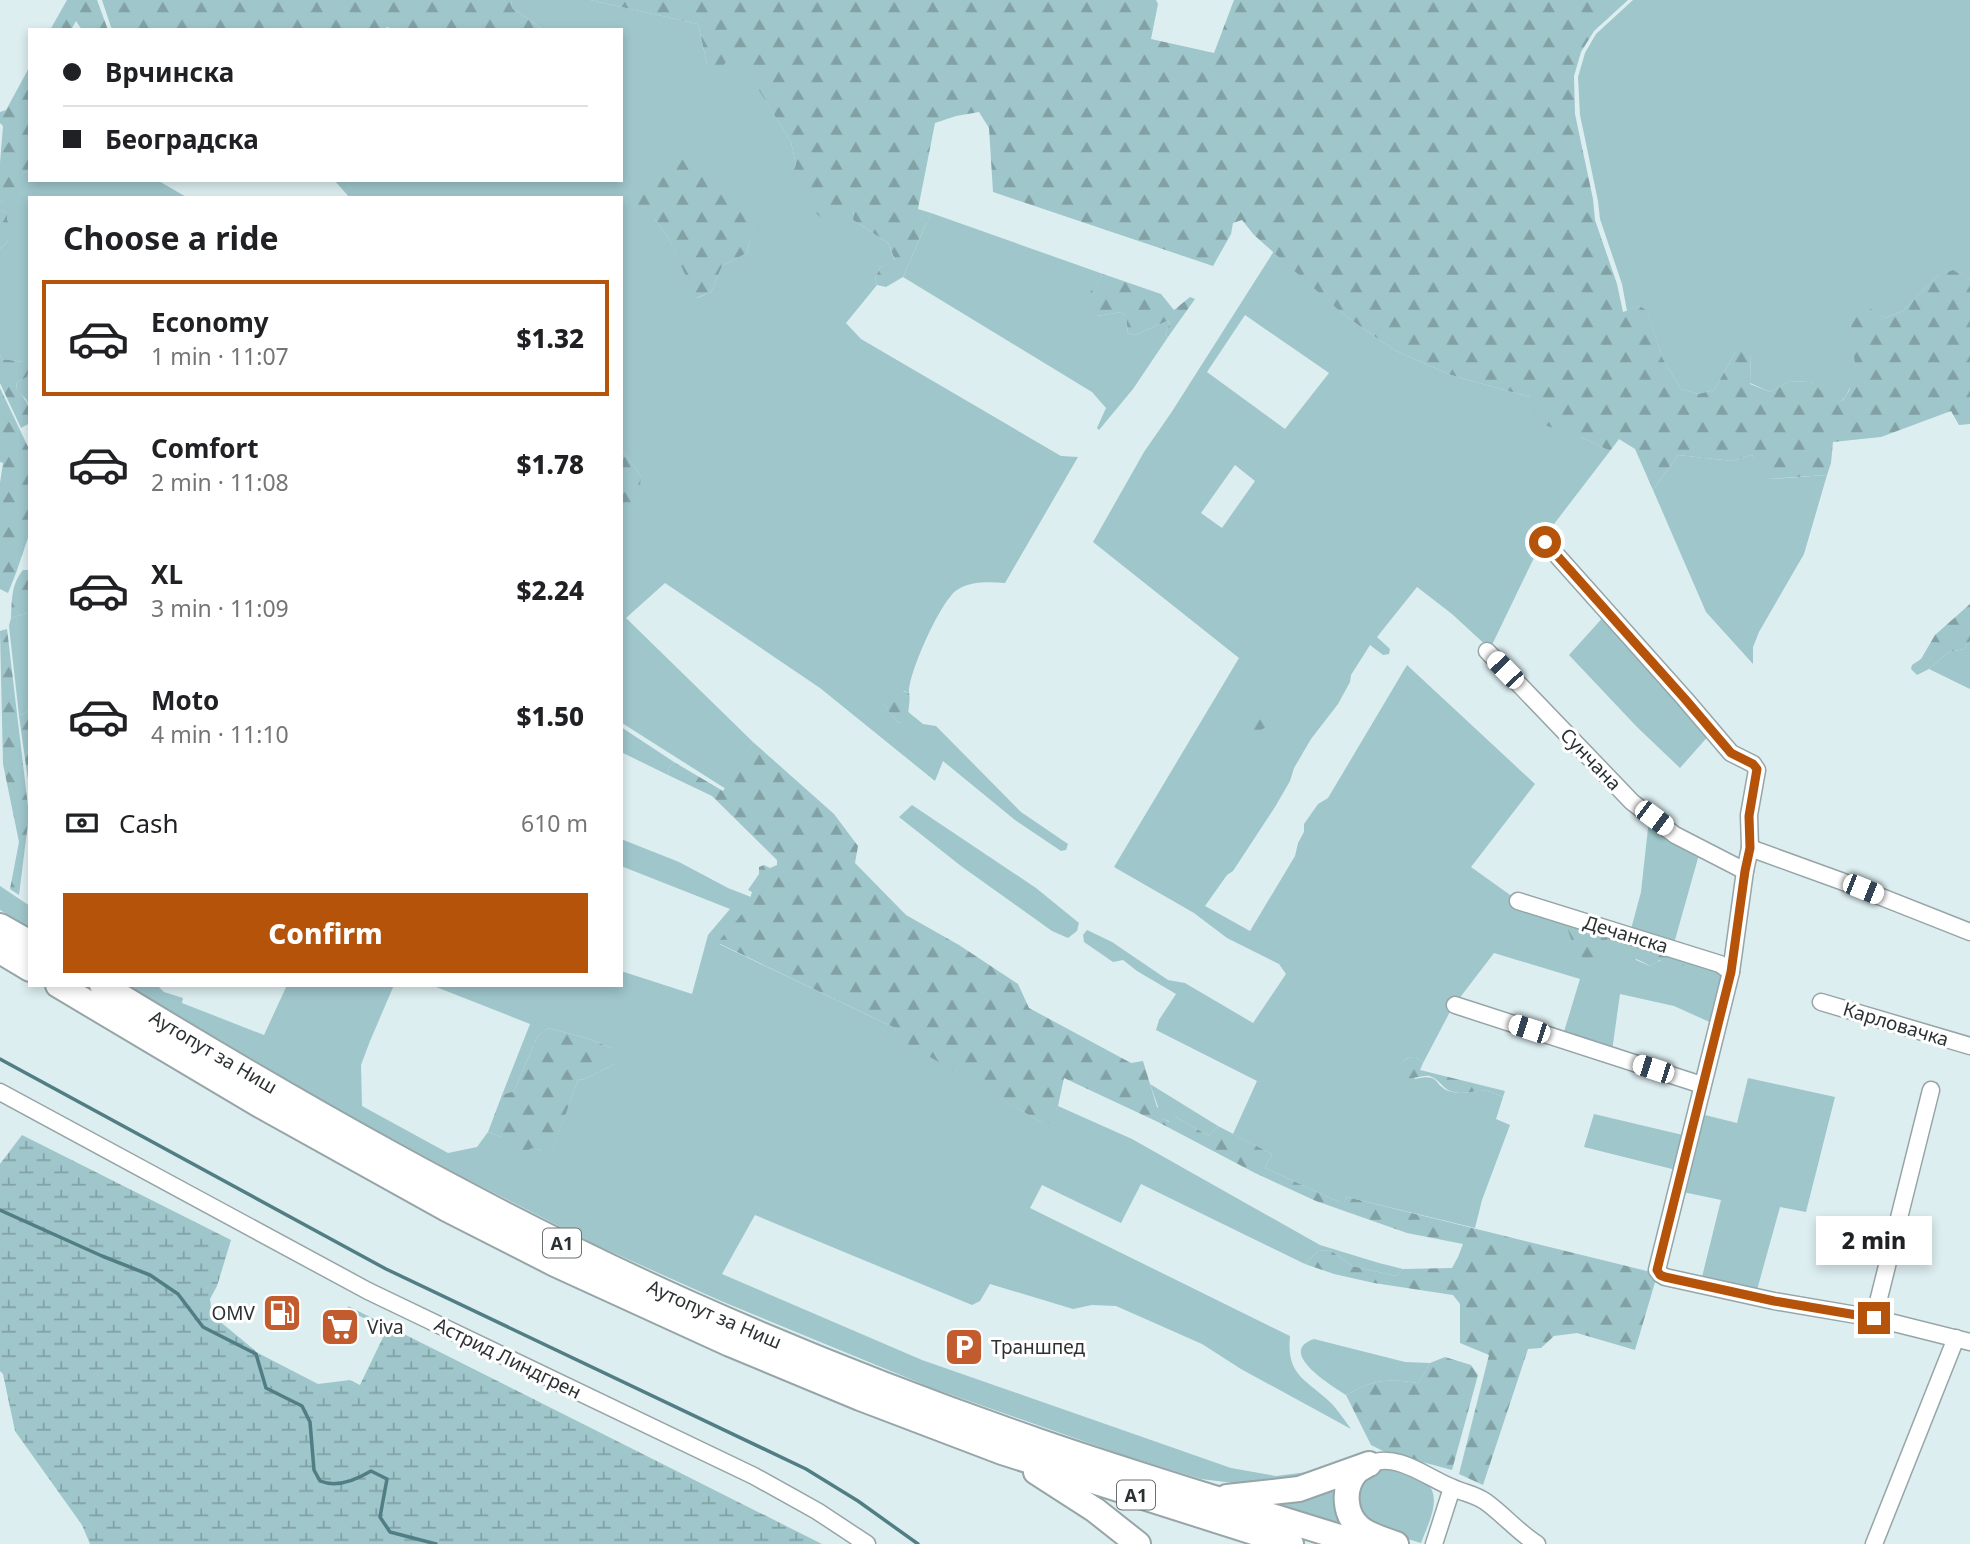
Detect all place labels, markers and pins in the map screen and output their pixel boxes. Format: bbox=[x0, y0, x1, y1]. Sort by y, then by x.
fuel station icon: OMV bbox=[261, 1292, 303, 1334]
place label: OMV bbox=[212, 1300, 256, 1326]
supermarket icon: Viva bbox=[319, 1306, 361, 1348]
place label: Viva bbox=[367, 1314, 404, 1340]
parking icon: Траншпед bbox=[943, 1326, 985, 1368]
place label: Траншпед bbox=[991, 1334, 1086, 1360]

